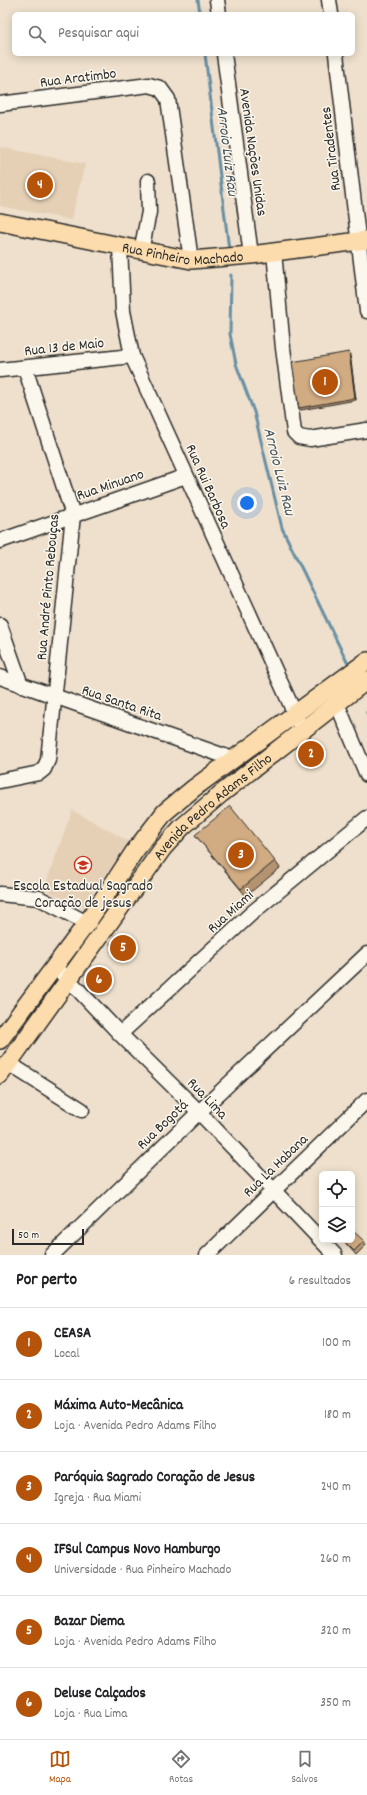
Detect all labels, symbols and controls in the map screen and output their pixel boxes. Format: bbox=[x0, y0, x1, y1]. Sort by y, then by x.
search box bbox=[12, 12, 355, 56]
icon: search bbox=[26, 23, 48, 45]
text: Pesquisar aqui bbox=[58, 23, 139, 45]
street label: Rua Aratimbo bbox=[39, 63, 118, 95]
street label: Avenida Nações Unidas bbox=[232, 87, 272, 218]
water label: Arroio Luiz Rau bbox=[210, 105, 244, 198]
street label: Rua Tiradentes bbox=[316, 105, 348, 192]
pin: 4 bbox=[27, 170, 53, 200]
street label: Rua Pinheiro Machado bbox=[120, 238, 245, 273]
street label: Rua 13 de Maio bbox=[23, 333, 105, 363]
pin: 1 bbox=[312, 367, 338, 397]
water label: Arroio Luiz Rau bbox=[257, 425, 301, 519]
street label: Rua Rui Barbosa bbox=[179, 441, 236, 533]
street label: Rua Minuano bbox=[74, 464, 148, 508]
your location bbox=[237, 493, 257, 513]
street label: Rua André Pinto Rebouças bbox=[32, 513, 66, 661]
street label: Rua Santa Rita bbox=[78, 680, 165, 728]
pin: 2 bbox=[298, 739, 324, 769]
street label: Avenida Pedro Adams Filho bbox=[149, 749, 278, 865]
pin: 3 bbox=[228, 840, 254, 870]
school or university icon: Escola Estadual Sagrado Coração de jesus bbox=[73, 855, 93, 875]
place label: Escola Estadual Sagrado Coração de jesus bbox=[13, 876, 153, 915]
street label: Rua Miami bbox=[203, 885, 260, 939]
pin: 5 bbox=[110, 933, 136, 963]
pin: 6 bbox=[86, 965, 112, 995]
street label: Rua Lima bbox=[181, 1074, 233, 1126]
street label: Rua Bogotá bbox=[133, 1095, 195, 1156]
street label: Rua La Habana bbox=[239, 1129, 315, 1203]
map controls bbox=[319, 1171, 355, 1243]
button: locate bbox=[319, 1171, 355, 1207]
button: layers bbox=[319, 1207, 355, 1243]
scale bar bbox=[12, 1227, 84, 1246]
text: 50 m bbox=[18, 1228, 39, 1244]
text: Por perto bbox=[16, 1269, 77, 1293]
text: 6 resultados bbox=[289, 1272, 351, 1291]
text: CEASA bbox=[54, 1323, 91, 1345]
text: 1 bbox=[28, 1334, 30, 1353]
text: 100 m bbox=[322, 1334, 351, 1353]
text: Local bbox=[54, 1345, 80, 1364]
text: Máxima Auto-Mecânica bbox=[54, 1395, 183, 1417]
text: 2 bbox=[26, 1406, 32, 1425]
text: 180 m bbox=[324, 1406, 351, 1425]
text: Loja · Avenida Pedro Adams Filho bbox=[54, 1417, 216, 1436]
text: Paróquia Sagrado Coração de Jesus bbox=[54, 1467, 255, 1489]
text: 3 bbox=[26, 1478, 32, 1497]
text: 240 m bbox=[321, 1478, 351, 1497]
text: Igreja · Rua Miami bbox=[54, 1489, 141, 1508]
text: IFSul Campus Novo Hamburgo bbox=[54, 1539, 221, 1561]
text: 4 bbox=[26, 1550, 32, 1569]
text: 260 m bbox=[320, 1550, 351, 1569]
text: Universidade · Rua Pinheiro Machado bbox=[54, 1561, 231, 1580]
text: Bazar Diema bbox=[54, 1611, 124, 1633]
text: 5 bbox=[26, 1622, 32, 1641]
text: 320 m bbox=[321, 1622, 351, 1641]
text: Loja · Avenida Pedro Adams Filho bbox=[54, 1633, 216, 1652]
text: Deluse Calçados bbox=[54, 1683, 146, 1705]
text: 6 bbox=[26, 1694, 32, 1713]
text: 350 m bbox=[320, 1694, 351, 1713]
text: Loja · Rua Lima bbox=[54, 1705, 127, 1724]
tab: Mapa bbox=[49, 1748, 71, 1788]
tab: Rotas bbox=[169, 1748, 193, 1788]
tab: Salvos bbox=[291, 1748, 318, 1788]

